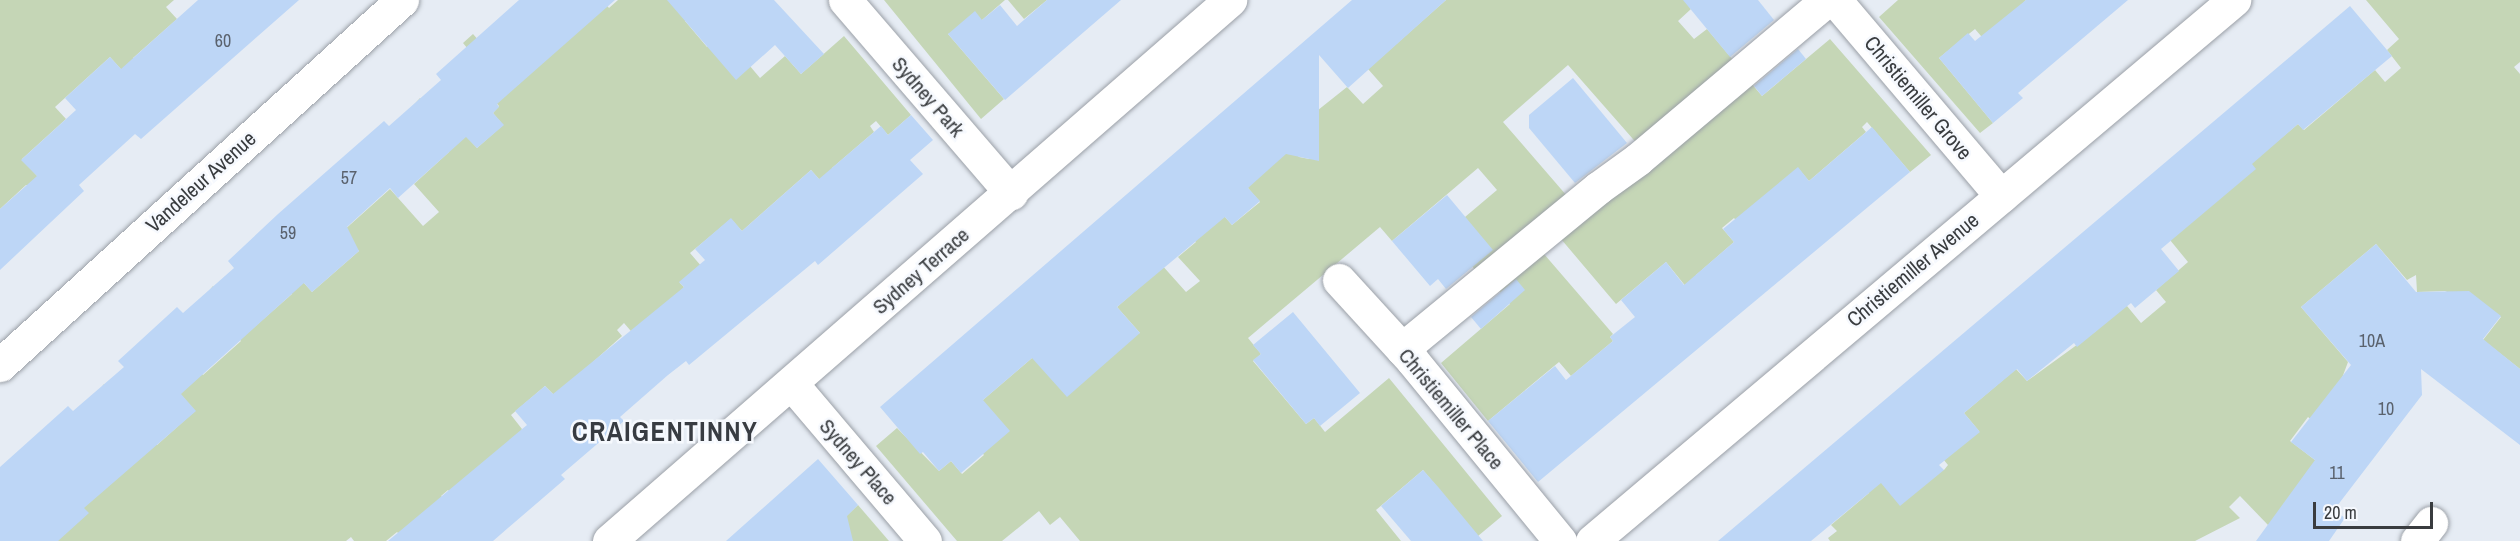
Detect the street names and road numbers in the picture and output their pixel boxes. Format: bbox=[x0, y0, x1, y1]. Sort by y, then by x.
street label: Christiemiller Grove bbox=[1859, 31, 1977, 165]
street label: Sydney Park bbox=[886, 52, 970, 142]
street label: Vandeleur Avenue bbox=[140, 126, 262, 238]
street label: Christiemiller Avenue bbox=[1842, 207, 1984, 333]
street label: Sydney Terrace bbox=[868, 222, 974, 320]
street label: Christiemiller Place bbox=[1393, 343, 1509, 475]
street label: Sydney Place bbox=[814, 414, 902, 510]

